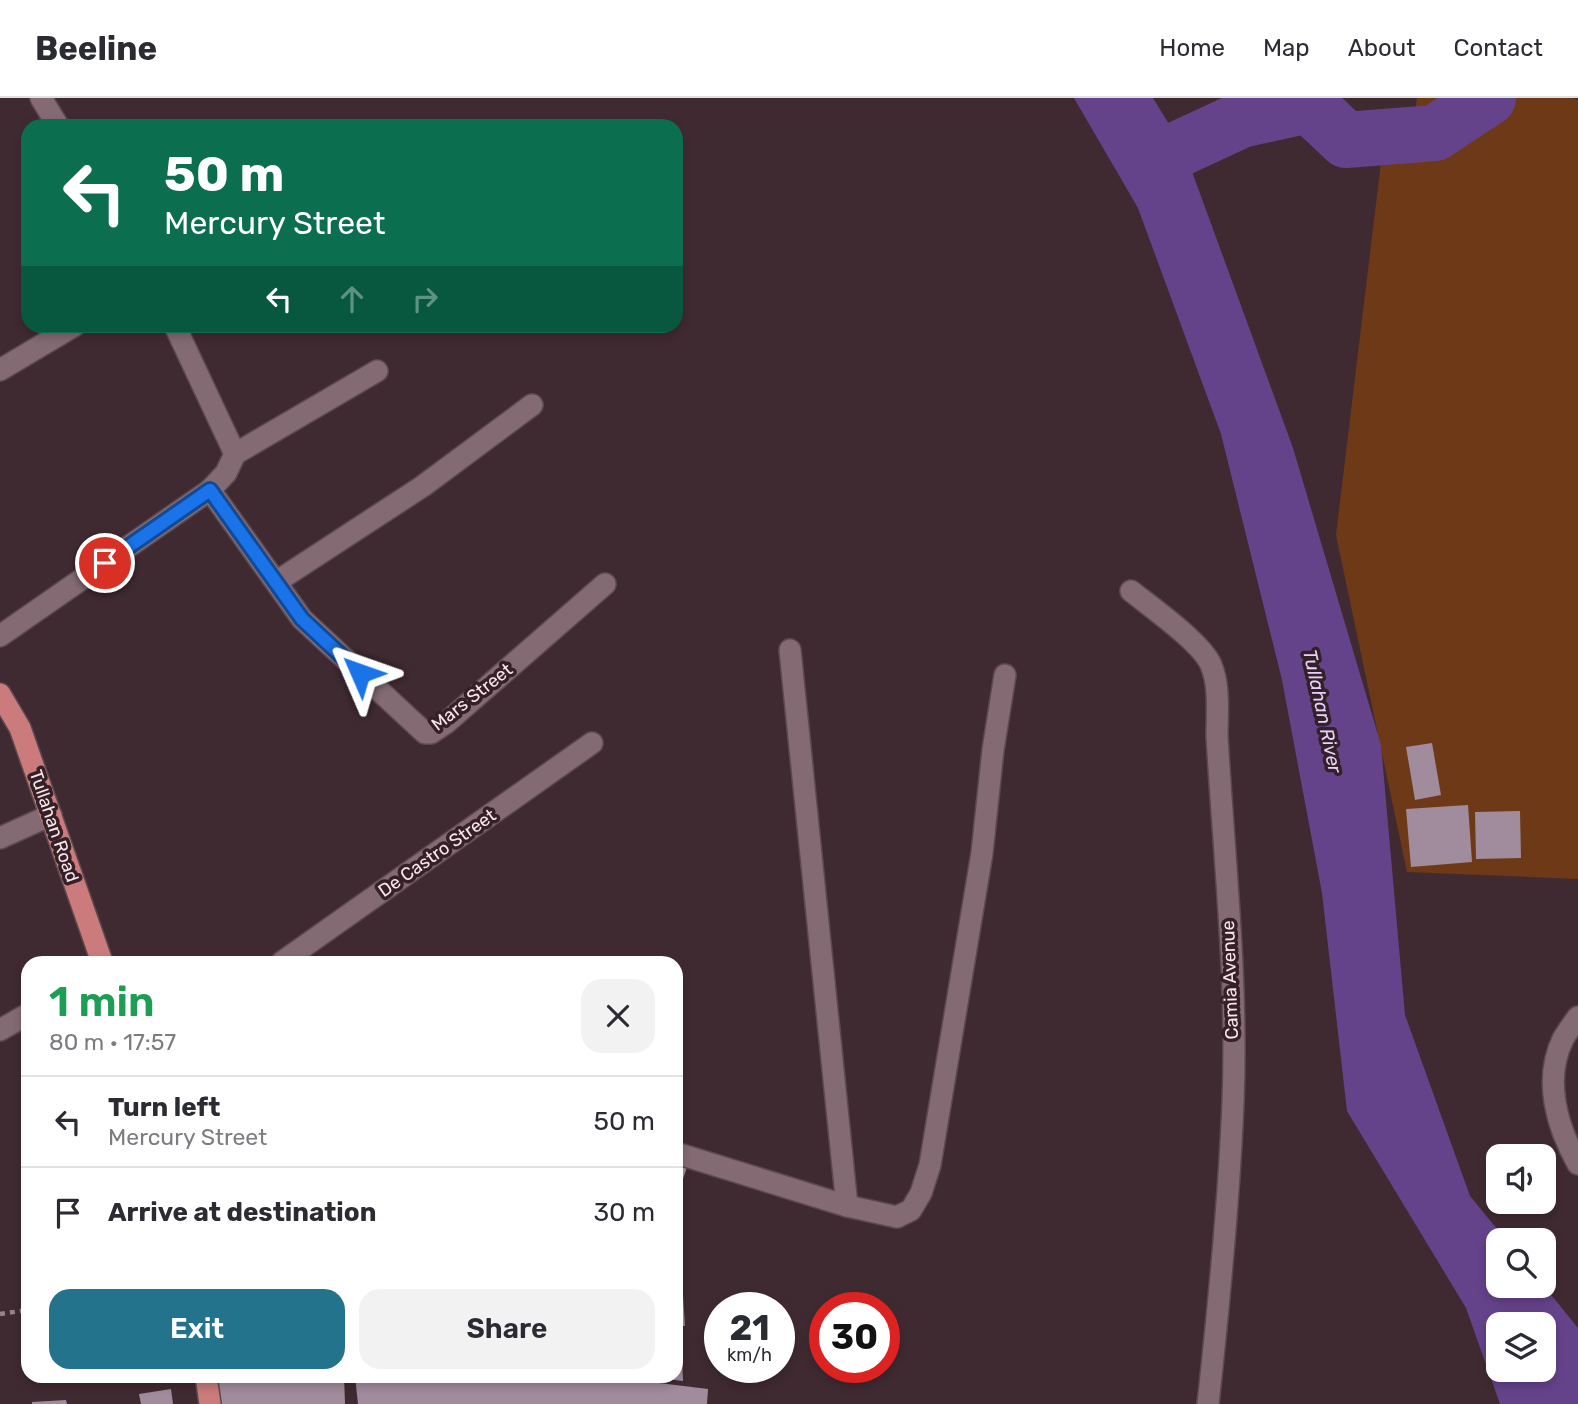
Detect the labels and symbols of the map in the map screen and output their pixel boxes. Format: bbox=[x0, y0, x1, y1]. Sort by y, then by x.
pin bbox=[75, 533, 135, 593]
position arrow bbox=[323, 636, 397, 710]
water label: Tullahan River bbox=[1298, 647, 1347, 776]
street label: Mars Street bbox=[427, 659, 517, 735]
street label: Tullahan Road bbox=[24, 767, 84, 885]
street label: De Castro Street bbox=[374, 804, 500, 902]
street label: Camia Avenue bbox=[1217, 920, 1243, 1040]
speed limit sign: 30 bbox=[809, 1292, 900, 1383]

